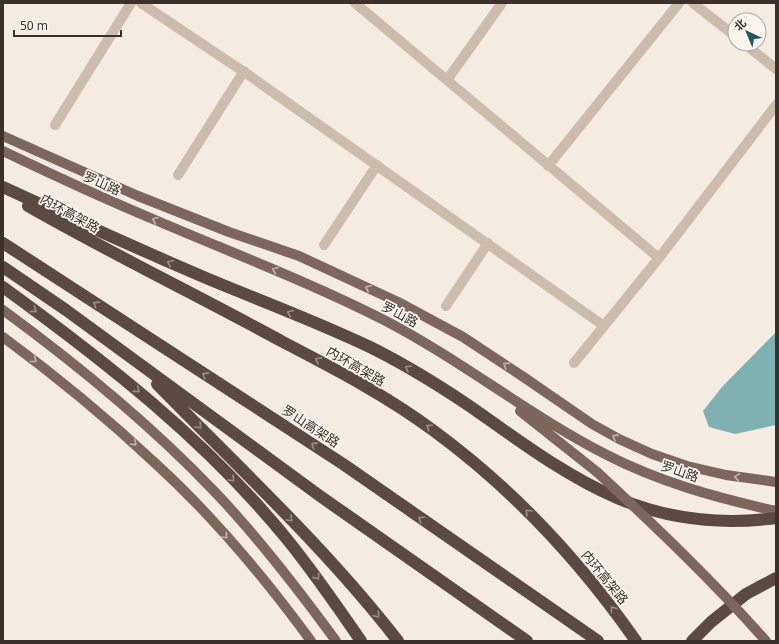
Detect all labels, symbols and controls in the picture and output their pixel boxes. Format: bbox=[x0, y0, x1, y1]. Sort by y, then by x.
scale bar bbox=[14, 12, 121, 38]
north arrow bbox=[727, 12, 767, 52]
text: 北 bbox=[731, 15, 749, 34]
text: 50 m bbox=[20, 17, 48, 34]
street label: 罗山路 bbox=[81, 167, 123, 199]
street label: 内环高架路 bbox=[37, 189, 103, 237]
one-way arrow bbox=[151, 217, 159, 225]
one-way arrow bbox=[167, 259, 174, 267]
one-way arrow bbox=[271, 267, 279, 275]
one-way arrow bbox=[365, 285, 373, 293]
street label: 罗山路 bbox=[379, 297, 421, 331]
one-way arrow bbox=[93, 301, 100, 309]
one-way arrow bbox=[30, 305, 37, 312]
one-way arrow bbox=[287, 310, 295, 318]
street label: 内环高架路 bbox=[323, 342, 389, 390]
one-way arrow bbox=[30, 355, 37, 362]
one-way arrow bbox=[314, 357, 322, 365]
one-way arrow bbox=[503, 363, 510, 370]
one-way arrow bbox=[405, 365, 412, 372]
one-way arrow bbox=[202, 372, 209, 379]
one-way arrow bbox=[132, 386, 139, 393]
street label: 罗山高架路 bbox=[279, 401, 343, 451]
one-way arrow bbox=[194, 421, 202, 429]
one-way arrow bbox=[426, 425, 433, 432]
one-way arrow bbox=[611, 434, 619, 441]
one-way arrow bbox=[129, 439, 137, 446]
one-way arrow bbox=[311, 443, 318, 450]
street label: 罗山路 bbox=[659, 456, 701, 486]
one-way arrow bbox=[734, 473, 740, 482]
one-way arrow bbox=[227, 474, 235, 482]
one-way arrow bbox=[525, 509, 533, 516]
one-way arrow bbox=[285, 514, 293, 522]
one-way arrow bbox=[419, 517, 426, 524]
one-way arrow bbox=[221, 531, 228, 539]
street label: 内环高架路 bbox=[578, 546, 632, 608]
one-way arrow bbox=[312, 573, 320, 580]
one-way arrow bbox=[610, 606, 618, 613]
one-way arrow bbox=[373, 610, 380, 618]

